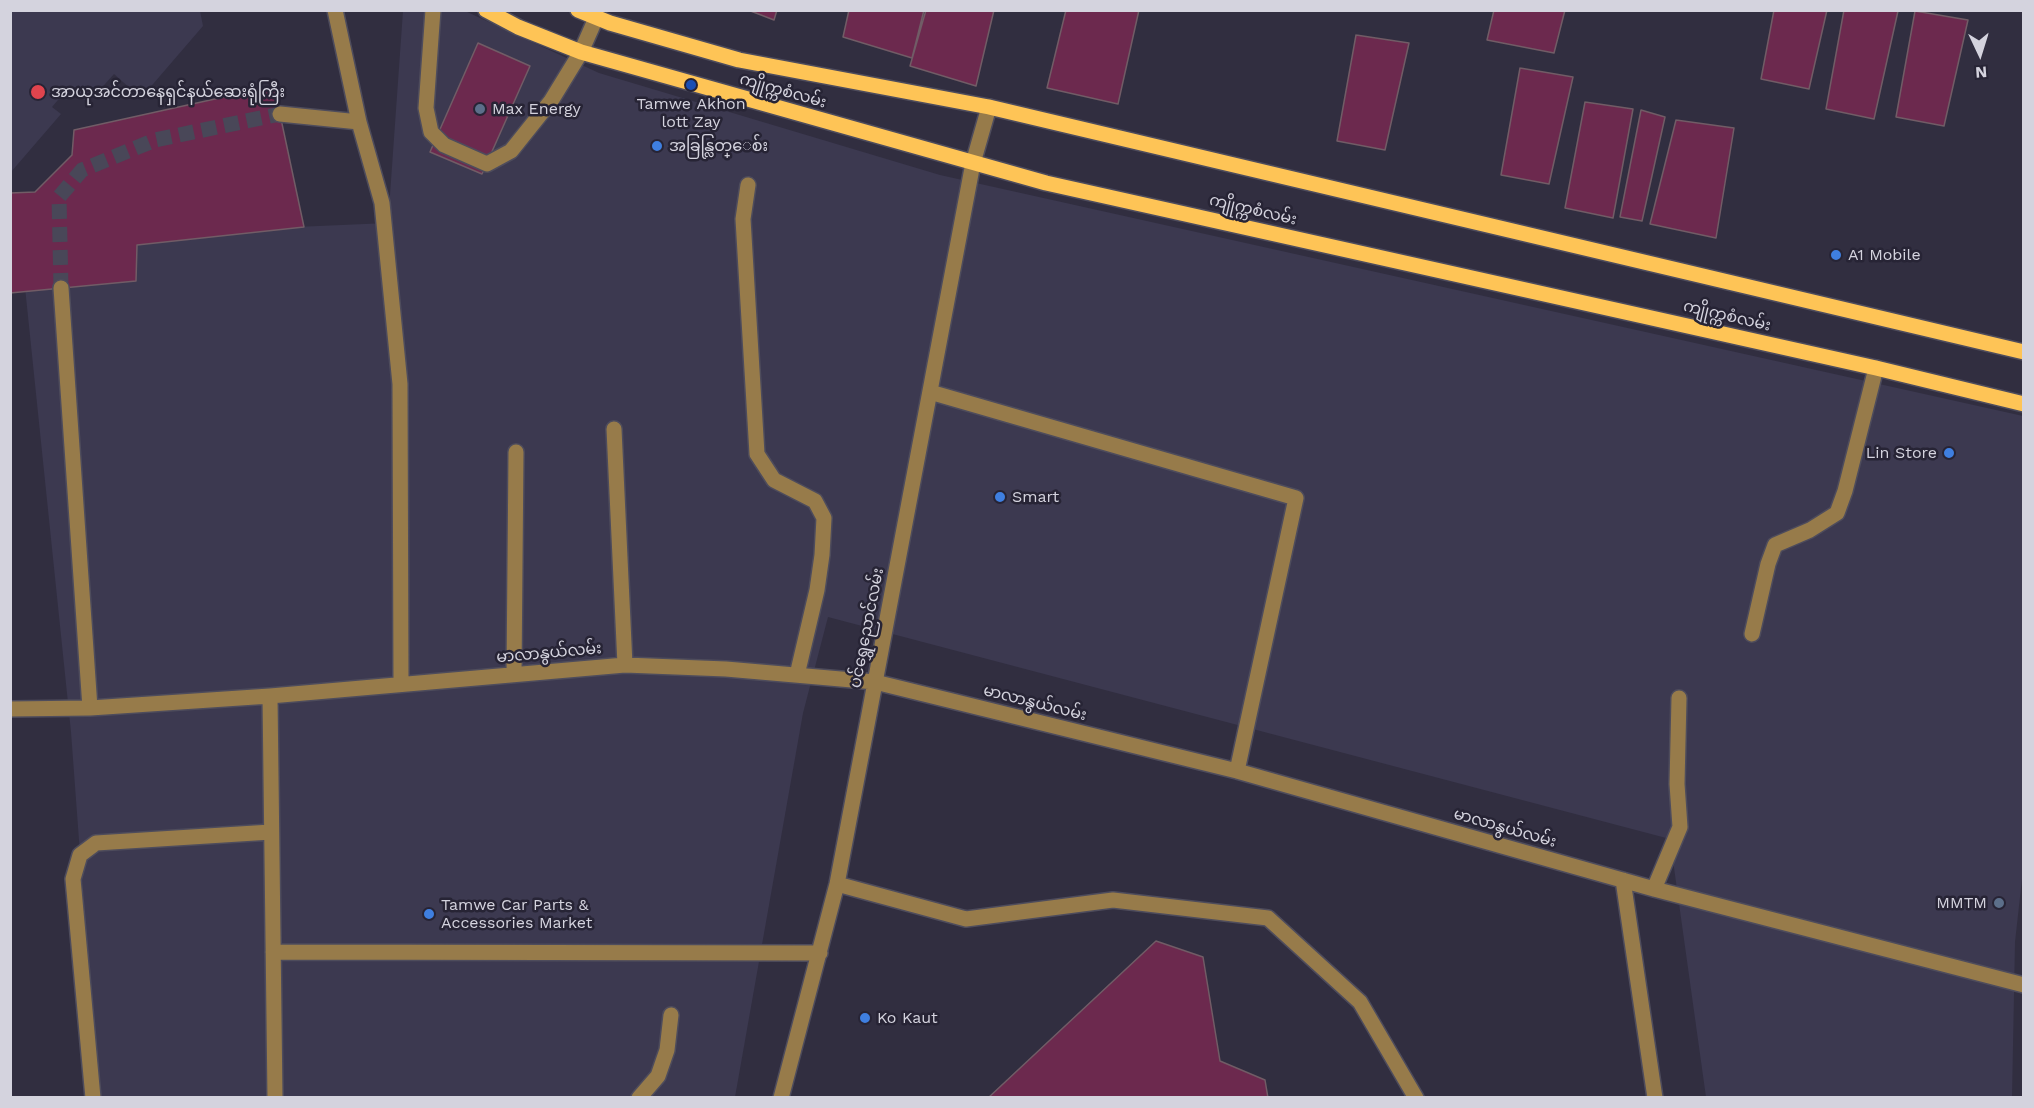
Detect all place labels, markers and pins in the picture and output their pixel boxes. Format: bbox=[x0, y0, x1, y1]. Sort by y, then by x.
marker: Tamwe Akhon lott Zay bbox=[684, 78, 698, 92]
place label: အာယုအင်တာနေရှင်နယ်ဆေးရုံကြီး bbox=[51, 82, 285, 102]
marker: အာယုအင်တာနေရှင်နယ်ဆေးရုံကြီး bbox=[29, 83, 47, 101]
place label: Tamwe Akhon lott Zay bbox=[636, 94, 746, 132]
place label: Max Energy bbox=[492, 99, 581, 119]
marker: Max Energy bbox=[473, 102, 487, 116]
place label: အခြန္လြတ္ေစ်း bbox=[669, 136, 768, 156]
marker: အခြန္လြတ္ေစ်း bbox=[650, 139, 664, 153]
place label: A1 Mobile bbox=[1848, 245, 1921, 265]
marker: A1 Mobile bbox=[1829, 248, 1843, 262]
place label: Lin Store bbox=[1866, 443, 1937, 463]
marker: Lin Store bbox=[1942, 446, 1956, 460]
place label: Smart bbox=[1012, 487, 1059, 507]
marker: Smart bbox=[993, 490, 1007, 504]
place label: MMTM bbox=[1936, 893, 1987, 913]
place label: Tamwe Car Parts & Accessories Market bbox=[441, 895, 593, 933]
marker: MMTM bbox=[1992, 896, 2006, 910]
marker: Tamwe Car Parts & Accessories Market bbox=[422, 907, 436, 921]
place label: Ko Kaut bbox=[877, 1008, 938, 1028]
marker: Ko Kaut bbox=[858, 1011, 872, 1025]

